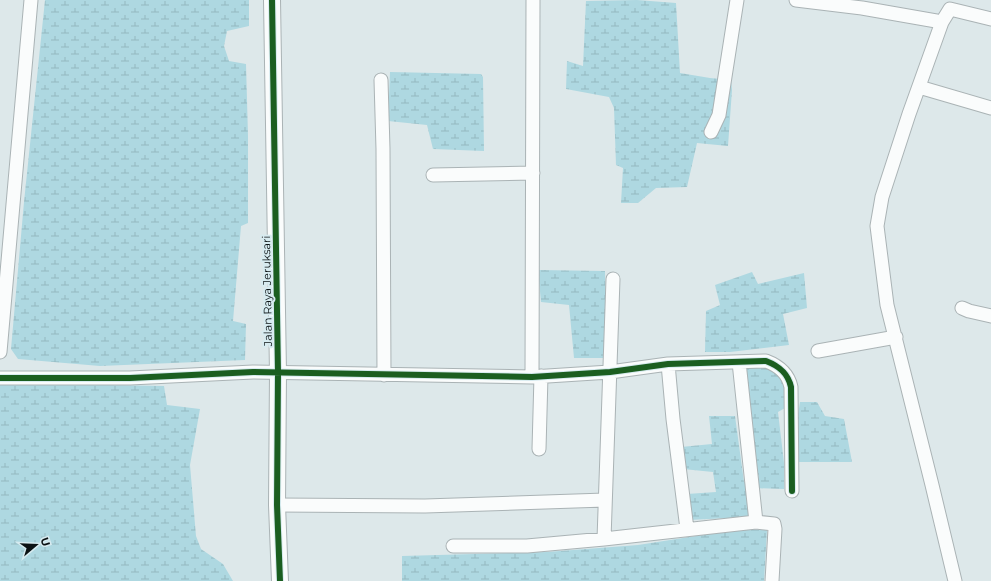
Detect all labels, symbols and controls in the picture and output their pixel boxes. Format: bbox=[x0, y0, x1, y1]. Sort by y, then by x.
street label: Jalan Raya Jeruksari bbox=[259, 236, 275, 347]
north arrow bbox=[16, 525, 56, 565]
text: U bbox=[37, 535, 53, 548]

